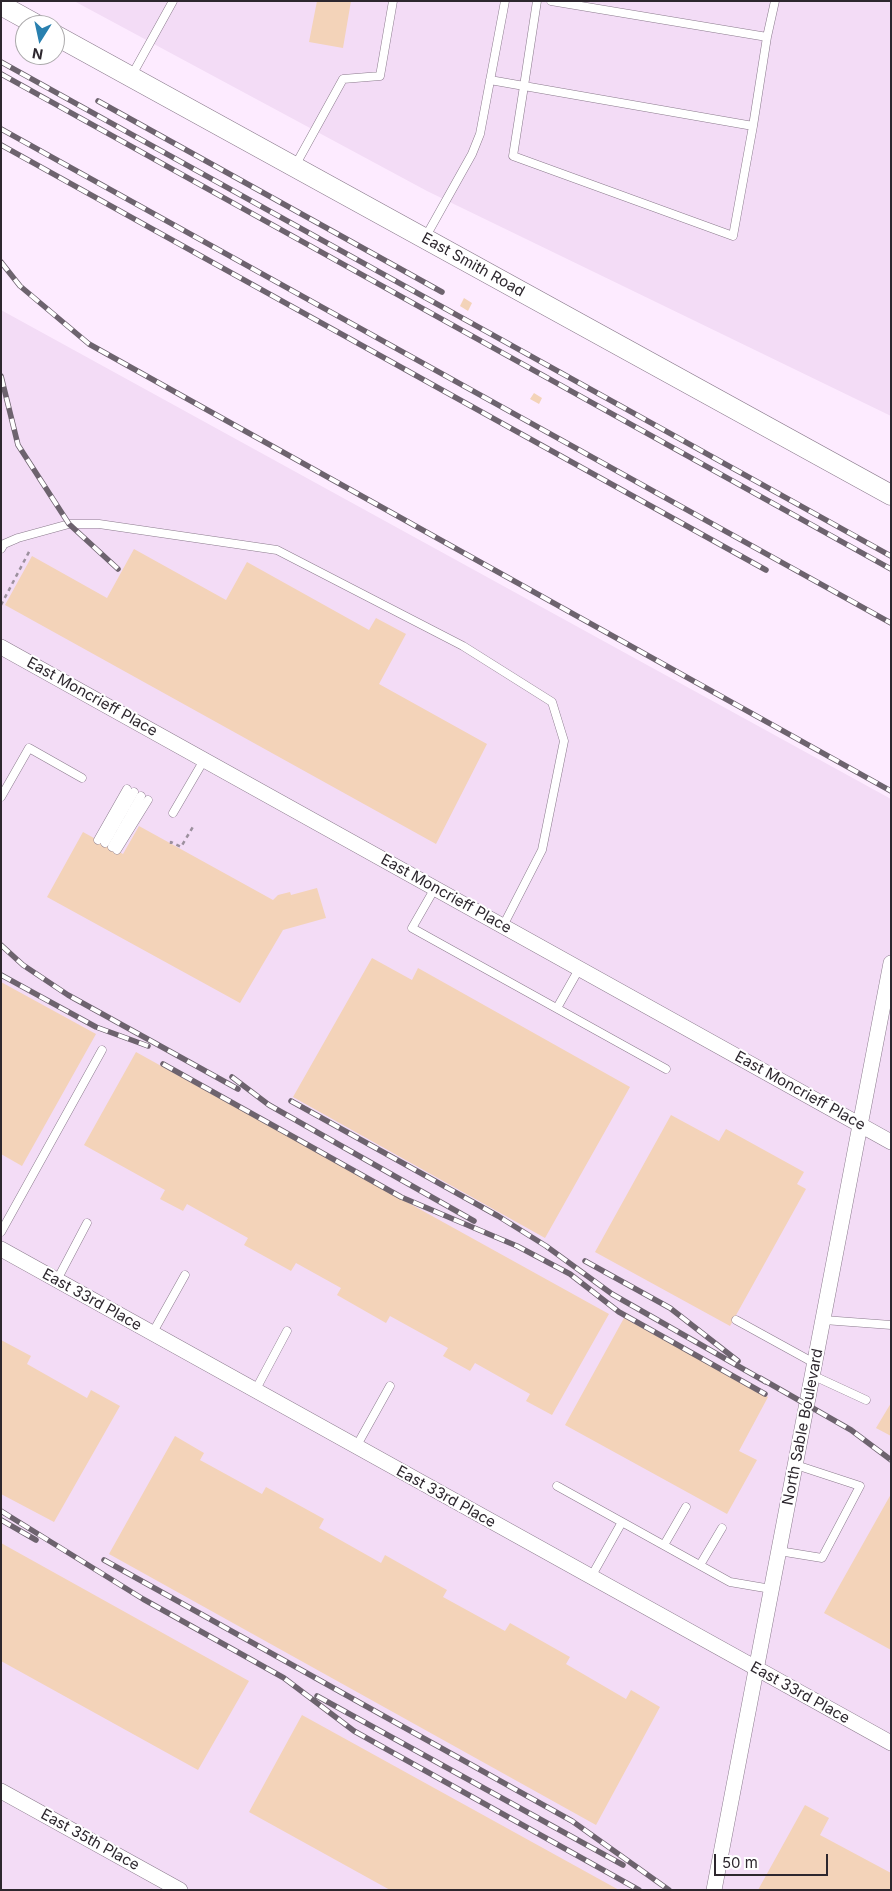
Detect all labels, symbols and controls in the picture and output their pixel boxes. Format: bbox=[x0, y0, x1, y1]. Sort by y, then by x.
north arrow bbox=[15, 15, 65, 65]
text: N bbox=[31, 45, 44, 64]
street label: East Smith Road bbox=[418, 229, 528, 301]
street label: East Moncrieff Place bbox=[24, 654, 160, 740]
street label: East Moncrieff Place bbox=[378, 851, 514, 937]
street label: East Moncrieff Place bbox=[732, 1048, 868, 1134]
street label: East 33rd Place bbox=[39, 1265, 145, 1335]
street label: North Sable Boulevard bbox=[779, 1347, 827, 1507]
street label: East 33rd Place bbox=[393, 1462, 499, 1532]
street label: East 33rd Place bbox=[747, 1658, 853, 1728]
street label: East 35th Place bbox=[38, 1806, 142, 1874]
scale bar bbox=[717, 1844, 831, 1876]
text: 50 m bbox=[722, 1853, 758, 1872]

